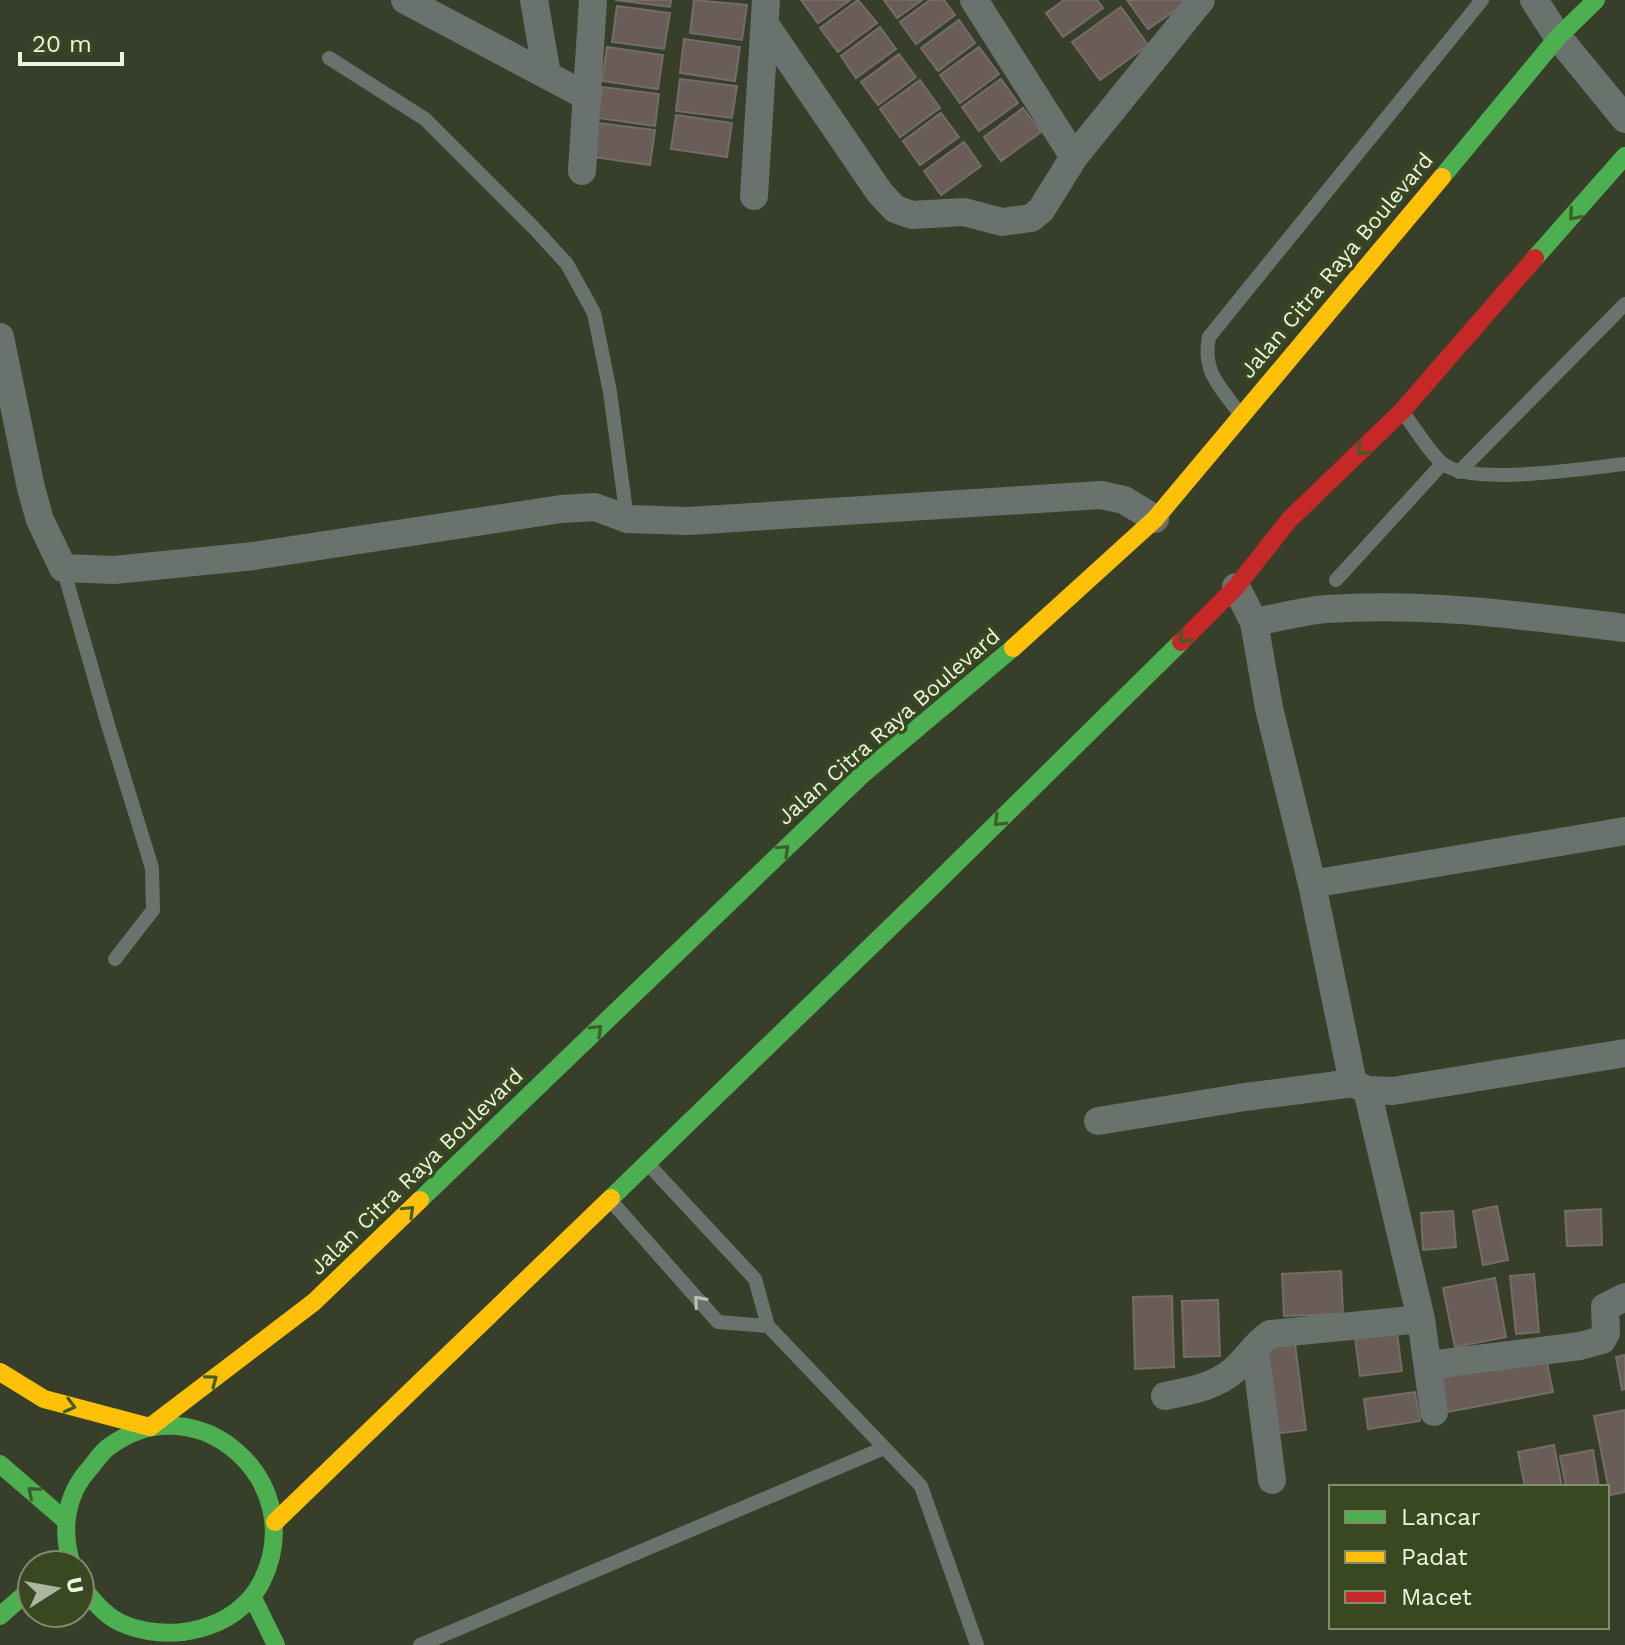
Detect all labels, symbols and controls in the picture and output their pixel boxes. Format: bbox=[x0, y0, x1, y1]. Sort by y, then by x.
scale bar bbox=[20, 16, 122, 66]
text: 20 m bbox=[32, 30, 92, 58]
street label: Jalan Citra Raya Boulevard bbox=[1235, 148, 1438, 383]
one-way arrow bbox=[1569, 206, 1583, 220]
one-way arrow bbox=[1357, 440, 1371, 455]
street label: Jalan Citra Raya Boulevard bbox=[772, 623, 1005, 830]
one-way arrow bbox=[1179, 629, 1193, 643]
one-way arrow bbox=[994, 812, 1008, 826]
one-way arrow bbox=[775, 845, 789, 859]
one-way arrow bbox=[588, 1025, 602, 1040]
street label: Jalan Citra Raya Boulevard bbox=[305, 1063, 528, 1280]
one-way arrow bbox=[400, 1205, 414, 1220]
one-way arrow bbox=[695, 1296, 709, 1311]
one-way arrow bbox=[203, 1375, 218, 1389]
one-way arrow bbox=[62, 1396, 76, 1413]
legend bbox=[1329, 1485, 1609, 1629]
one-way arrow bbox=[27, 1488, 42, 1502]
text: Lancar bbox=[1401, 1503, 1481, 1531]
text: Padat bbox=[1401, 1543, 1467, 1571]
north arrow bbox=[16, 1549, 96, 1629]
text: U bbox=[61, 1575, 89, 1595]
text: Macet bbox=[1401, 1583, 1472, 1611]

